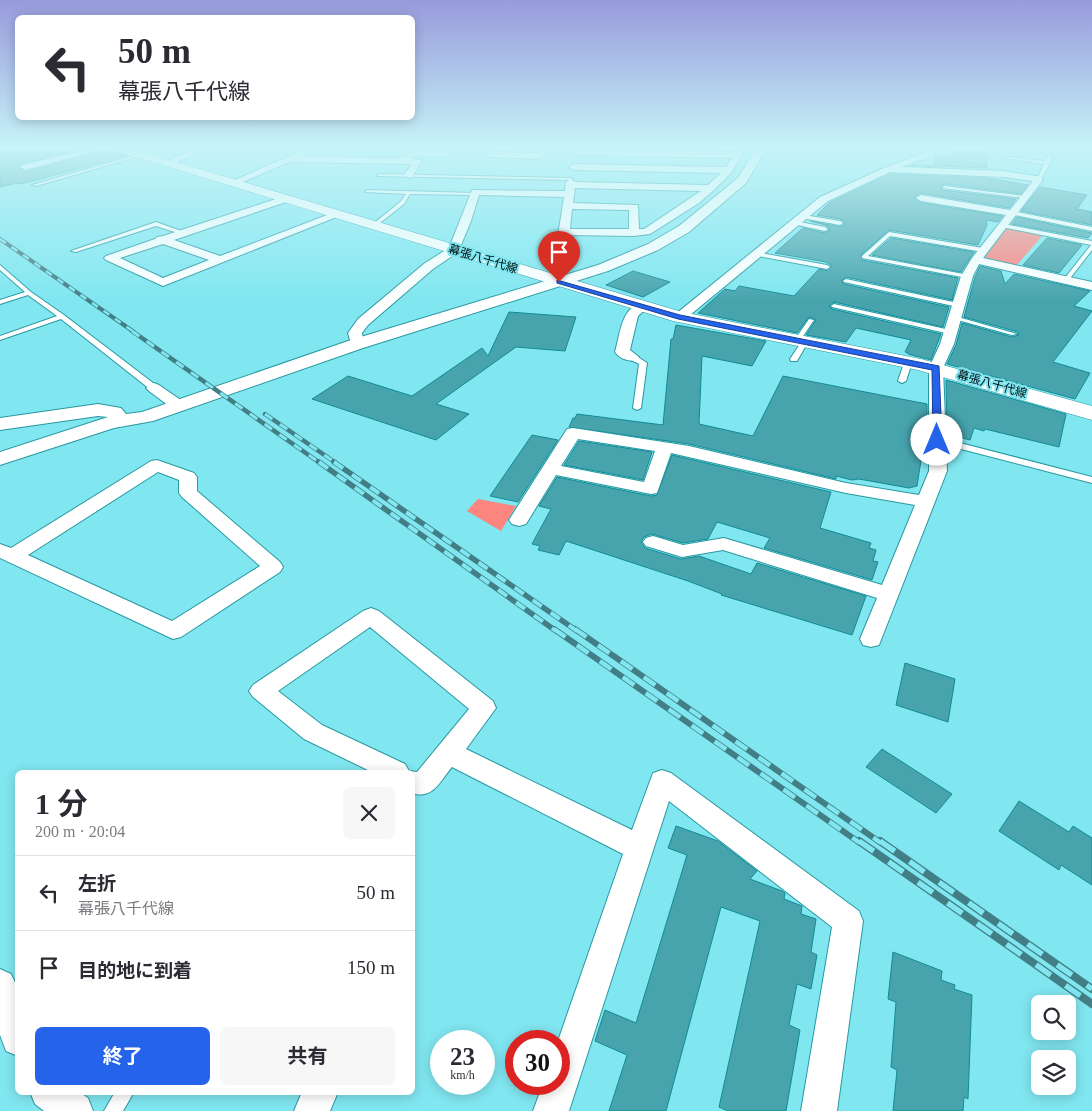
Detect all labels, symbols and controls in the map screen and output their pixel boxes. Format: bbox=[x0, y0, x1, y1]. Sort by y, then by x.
text: 50 m bbox=[118, 32, 191, 71]
icon: left bbox=[35, 35, 100, 100]
text: 幕張八千代線 bbox=[118, 79, 250, 104]
pin bbox=[538, 231, 580, 282]
icon: arrive bbox=[545, 238, 573, 266]
street label: 幕張八千代線 bbox=[447, 242, 519, 276]
street label: 幕張八千代線 bbox=[955, 367, 1029, 401]
position arrow bbox=[910, 413, 962, 465]
text: 1 分 bbox=[35, 787, 88, 820]
button: close bbox=[343, 787, 395, 839]
text: 200 m · 20:04 bbox=[35, 823, 125, 840]
text: 左折 bbox=[78, 873, 116, 894]
icon: left bbox=[35, 879, 63, 907]
text: 50 m bbox=[356, 882, 395, 903]
text: 幕張八千代線 bbox=[78, 900, 174, 917]
icon: arrive bbox=[35, 954, 63, 982]
text: 150 m bbox=[347, 957, 395, 978]
text: 目的地に到着 bbox=[78, 960, 192, 981]
map controls bbox=[1031, 995, 1076, 1095]
button: search bbox=[1031, 995, 1076, 1040]
button: 終了 bbox=[35, 1027, 210, 1085]
button: 共有 bbox=[220, 1027, 395, 1085]
speed limit sign: 30 bbox=[505, 1030, 570, 1095]
text: 23 bbox=[450, 1043, 475, 1070]
button: layers bbox=[1031, 1050, 1076, 1095]
text: km/h bbox=[450, 1068, 475, 1082]

